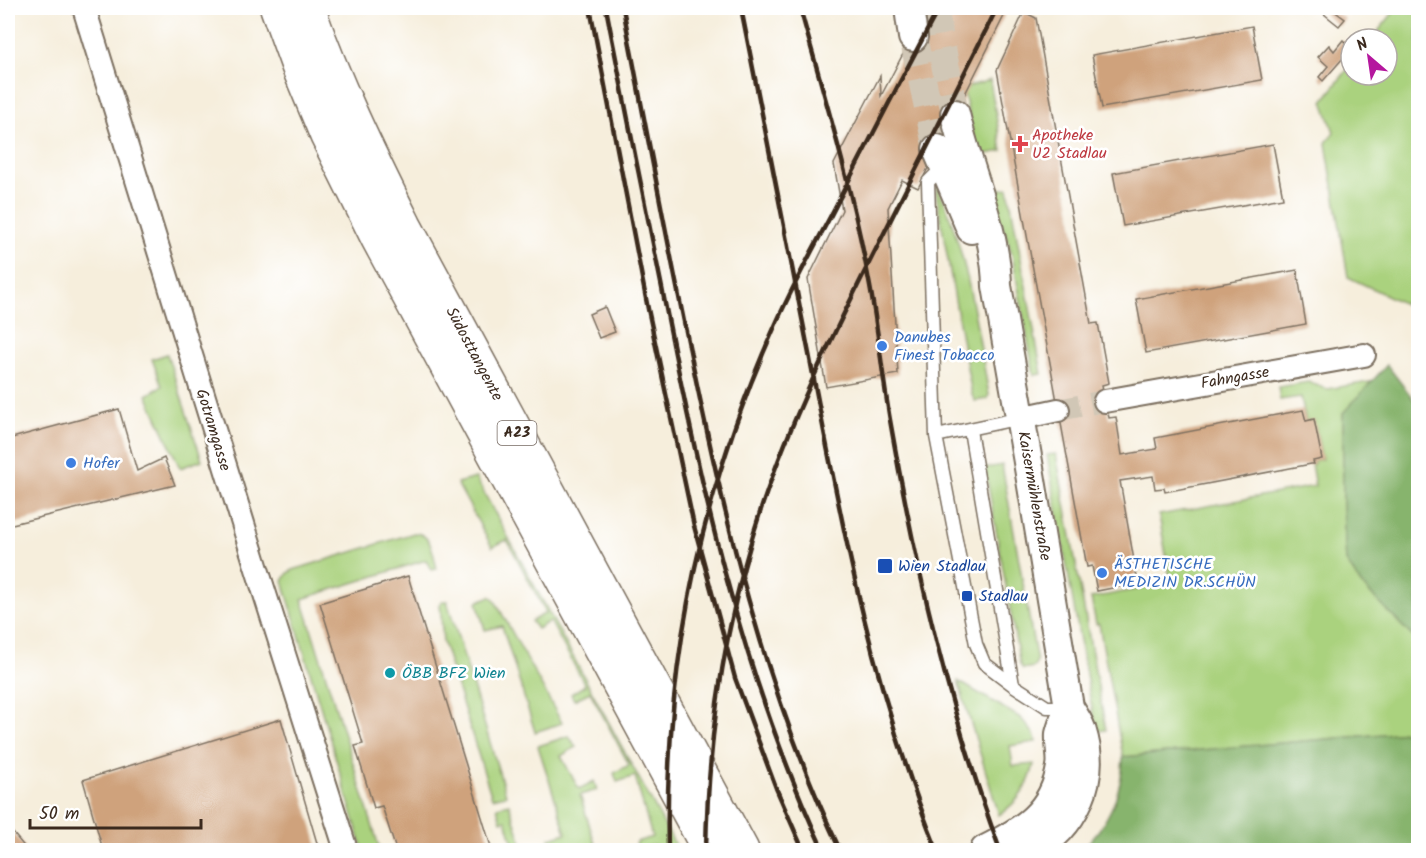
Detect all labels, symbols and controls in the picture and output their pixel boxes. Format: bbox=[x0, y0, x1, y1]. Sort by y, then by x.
north arrow bbox=[1339, 27, 1399, 87]
text: N bbox=[1352, 32, 1373, 59]
place label: Apotheke U2 Stadlau bbox=[1032, 123, 1107, 166]
marker: Apotheke U2 Stadlau bbox=[1013, 137, 1027, 151]
street label: Südosttangente bbox=[439, 303, 509, 405]
place label: Danubes Finest Tobacco bbox=[894, 325, 995, 368]
marker: Danubes Finest Tobacco bbox=[875, 339, 889, 353]
street label: Fahngasse bbox=[1199, 360, 1271, 396]
street label: Gotramgasse bbox=[189, 386, 237, 474]
road number: A23 bbox=[498, 421, 536, 445]
street label: Kaisermühlenstraße bbox=[1010, 429, 1058, 563]
place label: Hofer bbox=[83, 451, 121, 476]
marker: Hofer bbox=[64, 456, 78, 470]
place label: ÄSTHETISCHE MEDIZIN DR.SCHÜN bbox=[1114, 552, 1256, 595]
place label: Wien Stadlau bbox=[898, 554, 986, 579]
marker: Wien Stadlau bbox=[876, 557, 894, 575]
marker: ÄSTHETISCHE MEDIZIN DR.SCHÜN bbox=[1095, 566, 1109, 580]
place label: Stadlau bbox=[979, 584, 1029, 609]
marker: Stadlau bbox=[960, 589, 974, 603]
place label: ÖBB BFZ Wien bbox=[402, 661, 506, 686]
marker: ÖBB BFZ Wien bbox=[383, 666, 397, 680]
scale bar bbox=[30, 792, 201, 830]
text: 50 m bbox=[39, 800, 79, 829]

